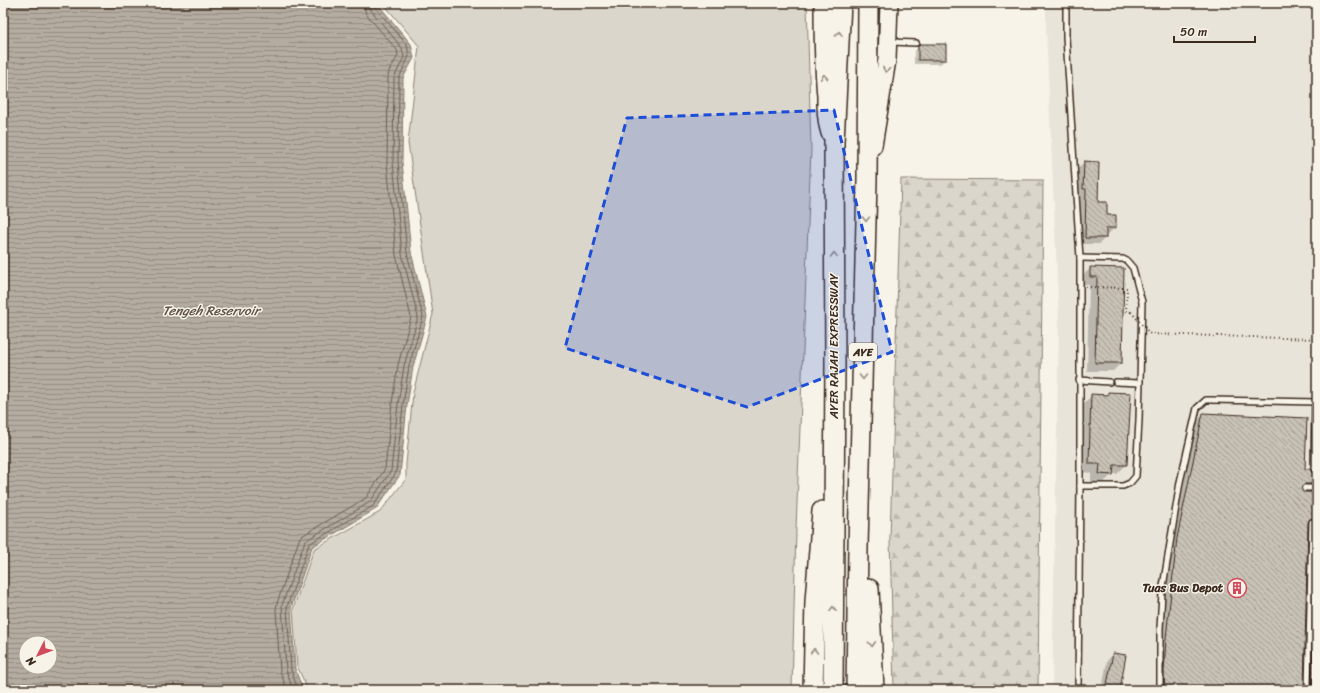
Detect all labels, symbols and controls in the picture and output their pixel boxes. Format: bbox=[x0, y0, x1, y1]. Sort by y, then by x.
scale bar bbox=[1174, 18, 1255, 44]
text: 50 m bbox=[1180, 21, 1207, 43]
one-way arrow bbox=[835, 31, 844, 37]
one-way arrow bbox=[882, 67, 891, 73]
one-way arrow bbox=[820, 74, 829, 80]
one-way arrow bbox=[862, 216, 871, 222]
one-way arrow bbox=[830, 252, 838, 258]
street label: AYER RAJAH EXPRESSWAY bbox=[823, 273, 845, 420]
water label: Tengeh Reservoir bbox=[163, 299, 262, 322]
road number: AYE bbox=[849, 343, 877, 361]
one-way arrow bbox=[858, 374, 867, 380]
place label: Tuas Bus Depot bbox=[1143, 577, 1224, 599]
building icon: Tuas Bus Depot bbox=[1226, 577, 1248, 599]
one-way arrow bbox=[829, 606, 837, 612]
north arrow bbox=[18, 635, 58, 675]
one-way arrow bbox=[867, 641, 876, 647]
one-way arrow bbox=[809, 648, 818, 654]
text: N bbox=[21, 652, 41, 671]

